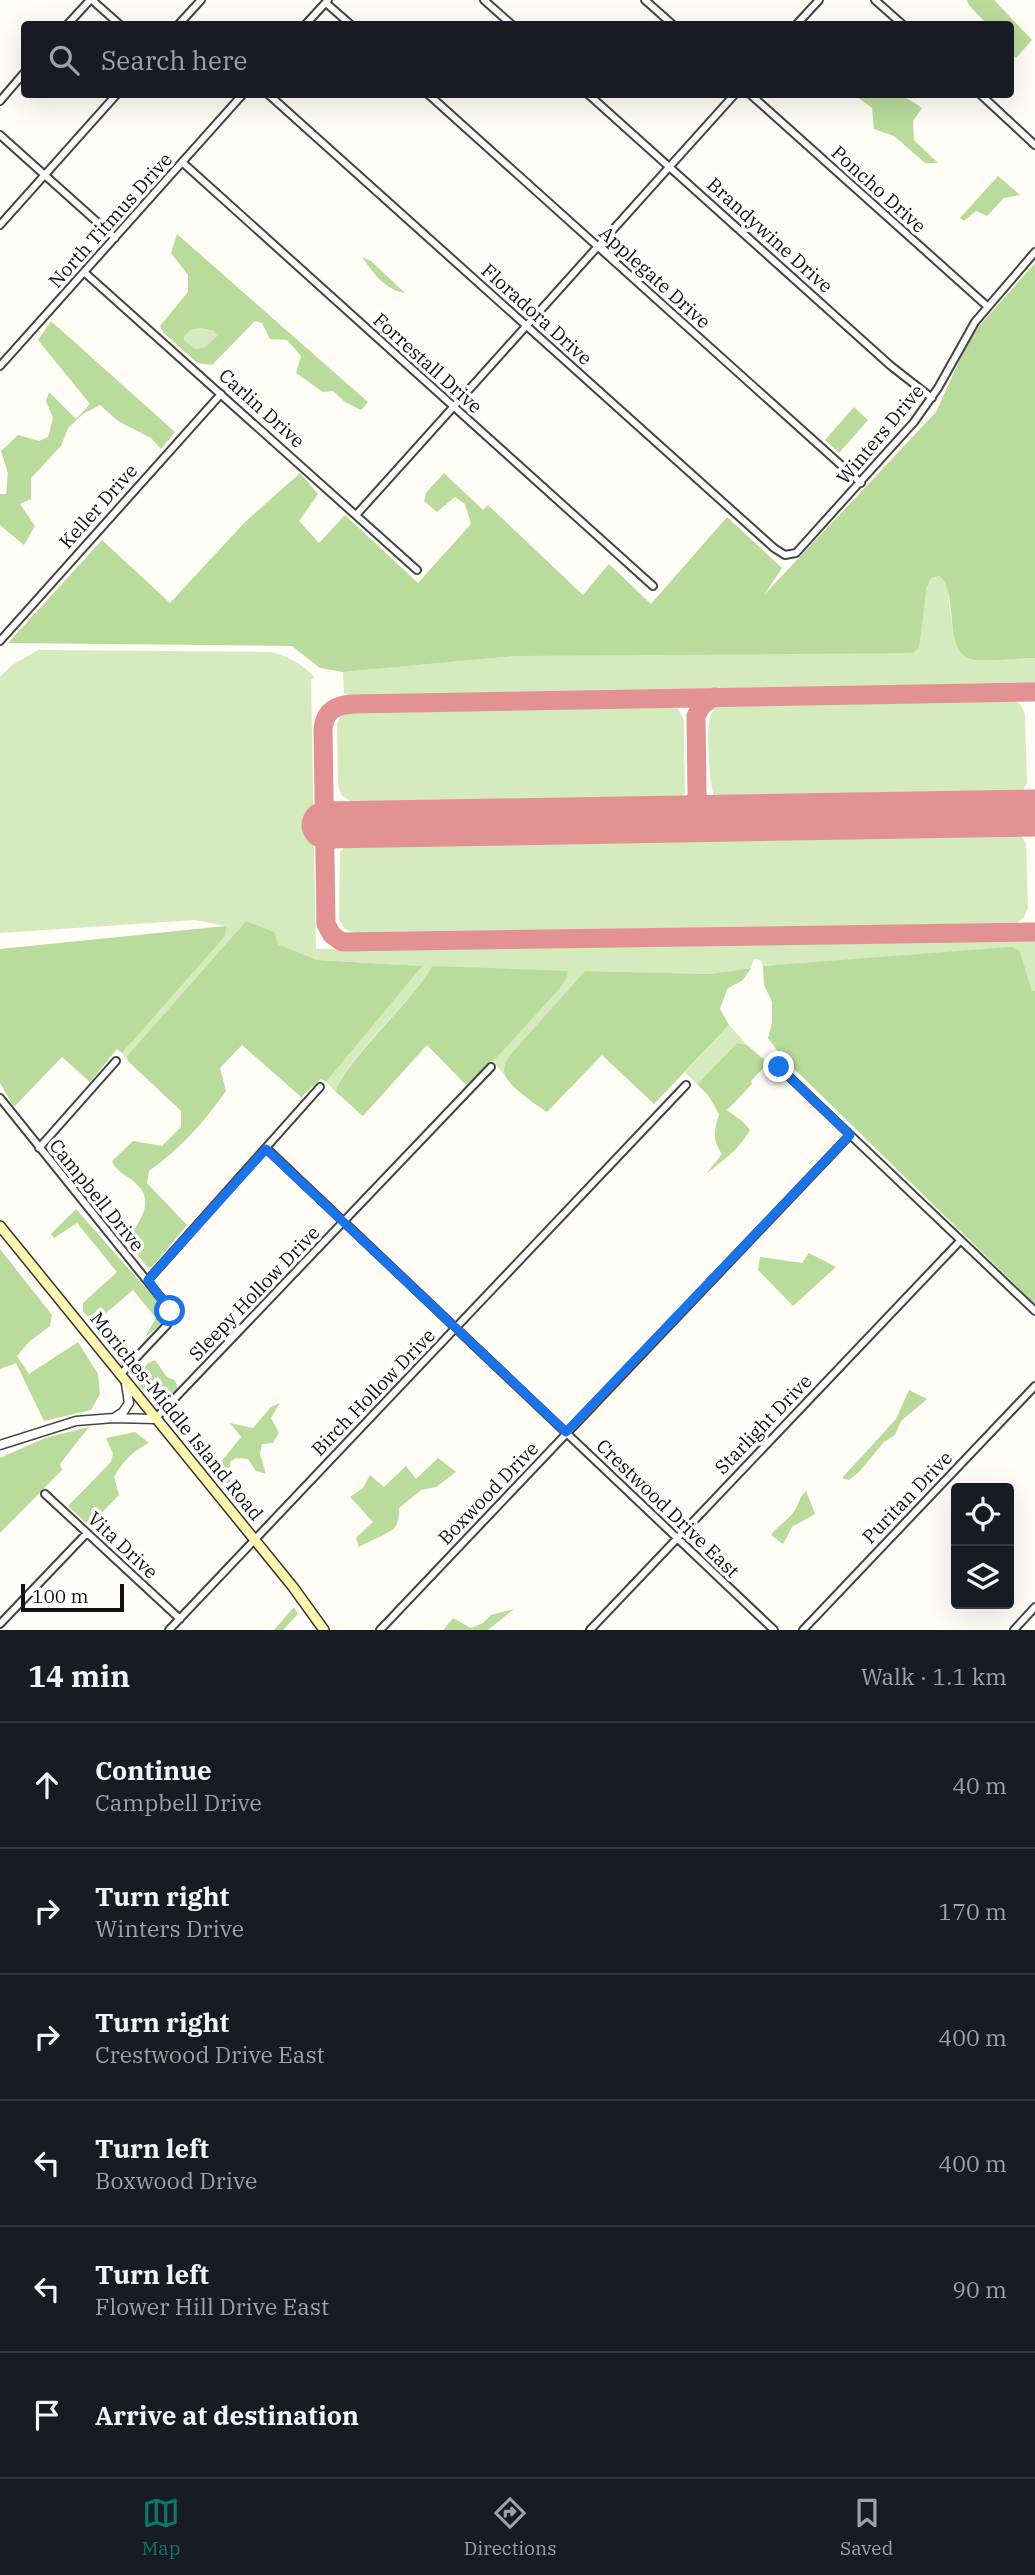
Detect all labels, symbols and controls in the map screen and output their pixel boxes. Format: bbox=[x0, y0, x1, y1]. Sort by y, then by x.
search box bbox=[21, 21, 1014, 98]
icon: search bbox=[45, 41, 83, 79]
text: Search here bbox=[101, 43, 247, 77]
street label: Poncho Drive bbox=[827, 140, 931, 238]
street label: North Titmus Drive bbox=[43, 147, 177, 293]
street label: Brandywine Drive bbox=[702, 172, 838, 298]
street label: Applegate Drive bbox=[594, 221, 716, 333]
street label: Floradora Drive bbox=[477, 258, 597, 370]
street label: Forrestall Drive bbox=[368, 308, 488, 418]
street label: Carlin Drive bbox=[214, 363, 310, 453]
street label: Winters Drive bbox=[831, 379, 929, 489]
street label: Keller Drive bbox=[54, 459, 142, 553]
route end bbox=[763, 1051, 794, 1082]
street label: Campbell Drive bbox=[44, 1134, 150, 1256]
street label: Sleepy Hollow Drive bbox=[183, 1221, 325, 1365]
route start bbox=[154, 1295, 185, 1326]
street label: Moriches-Middle Island Road bbox=[85, 1307, 269, 1525]
street label: Birch Hollow Drive bbox=[306, 1323, 440, 1461]
street label: Starlight Drive bbox=[709, 1369, 817, 1479]
street label: Crestwood Drive East bbox=[591, 1433, 745, 1583]
street label: Boxwood Drive bbox=[433, 1436, 543, 1550]
street label: Puritan Drive bbox=[857, 1446, 957, 1548]
map controls bbox=[951, 1483, 1014, 1609]
button: locate bbox=[951, 1483, 1014, 1546]
street label: Vita Drive bbox=[83, 1506, 163, 1584]
button: layers bbox=[951, 1546, 1014, 1609]
scale bar bbox=[21, 1581, 124, 1613]
text: 100 m bbox=[32, 1584, 89, 1608]
text: 14 min bbox=[28, 1656, 130, 1695]
text: Walk · 1.1 km bbox=[861, 1661, 1007, 1691]
text: Continue bbox=[95, 1753, 212, 1787]
icon: ahead bbox=[28, 1766, 66, 1804]
text: 40 m bbox=[952, 1770, 1007, 1800]
text: Campbell Drive bbox=[95, 1787, 262, 1817]
text: Turn right bbox=[95, 1879, 229, 1913]
icon: right bbox=[28, 1892, 66, 1930]
text: 170 m bbox=[938, 1896, 1007, 1926]
text: Winters Drive bbox=[95, 1913, 244, 1943]
text: Turn right bbox=[95, 2005, 229, 2039]
icon: right bbox=[28, 2018, 66, 2056]
text: 400 m bbox=[938, 2022, 1007, 2052]
text: Crestwood Drive East bbox=[95, 2039, 325, 2069]
text: Turn left bbox=[95, 2131, 209, 2165]
icon: left bbox=[28, 2144, 66, 2182]
text: 400 m bbox=[938, 2148, 1007, 2178]
text: Boxwood Drive bbox=[95, 2165, 257, 2195]
text: Turn left bbox=[95, 2257, 209, 2291]
icon: left bbox=[28, 2270, 66, 2308]
text: 90 m bbox=[952, 2274, 1007, 2304]
text: Flower Hill Drive East bbox=[95, 2291, 329, 2321]
icon: arrive bbox=[28, 2396, 66, 2434]
text: Arrive at destination bbox=[95, 2398, 359, 2432]
tab: Map bbox=[142, 2494, 180, 2560]
tab: Directions bbox=[464, 2494, 557, 2560]
tab: Saved bbox=[840, 2494, 893, 2560]

